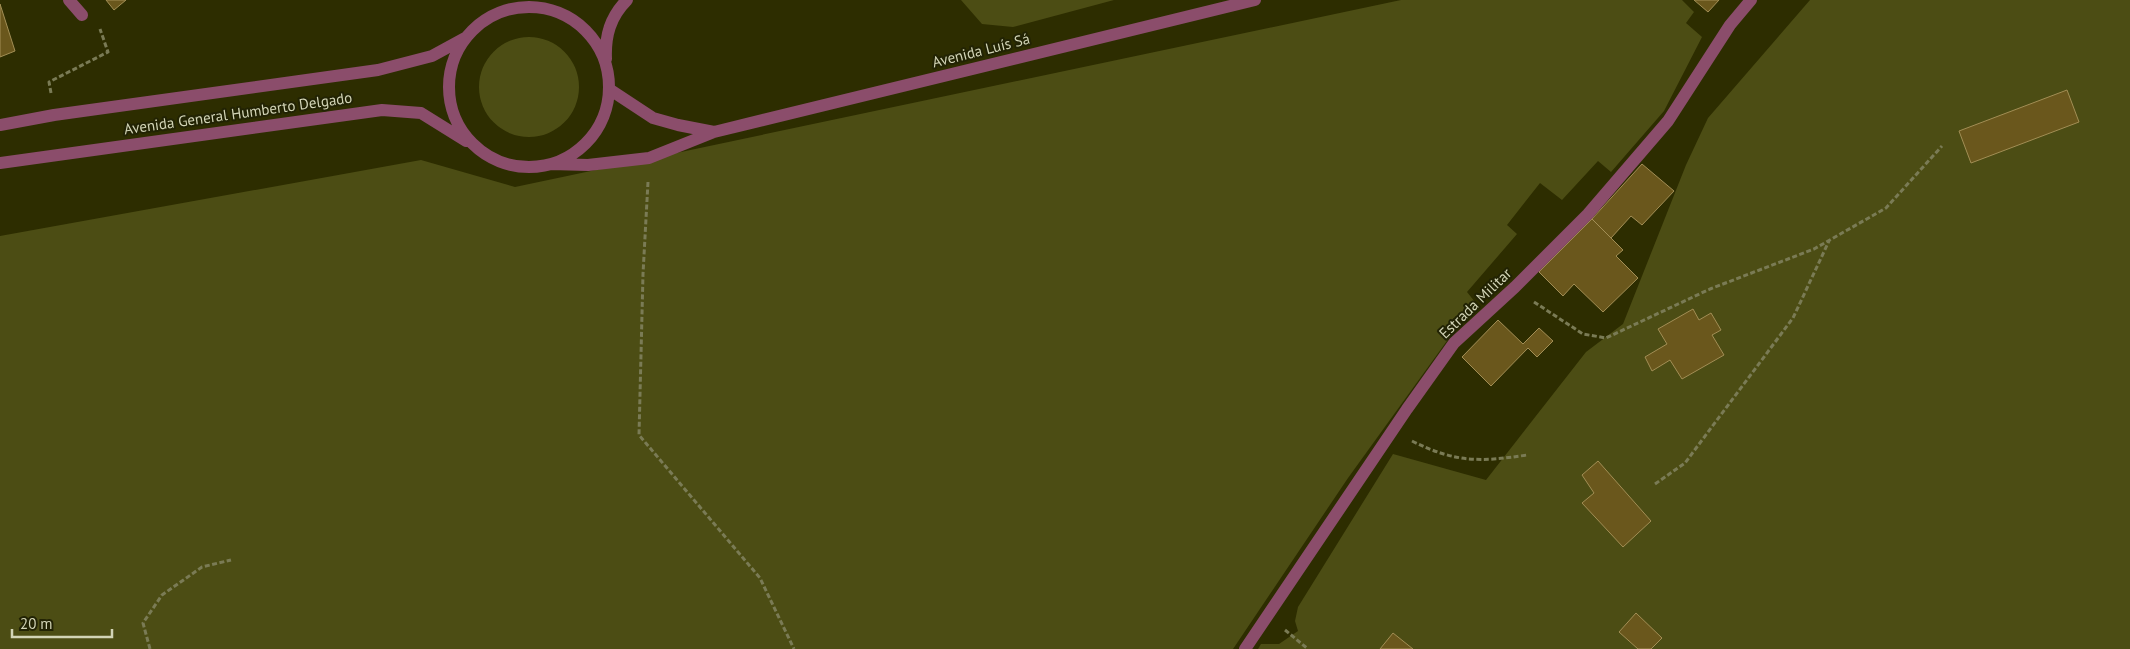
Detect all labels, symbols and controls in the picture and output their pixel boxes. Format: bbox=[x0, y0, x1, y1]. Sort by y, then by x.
street label: Avenida Luís Sá bbox=[930, 29, 1032, 71]
street label: Avenida General Humberto Delgado bbox=[123, 88, 353, 138]
street label: Estrada Militar bbox=[1435, 264, 1515, 342]
scale bar bbox=[12, 606, 112, 638]
text: 20 m bbox=[20, 614, 53, 633]

